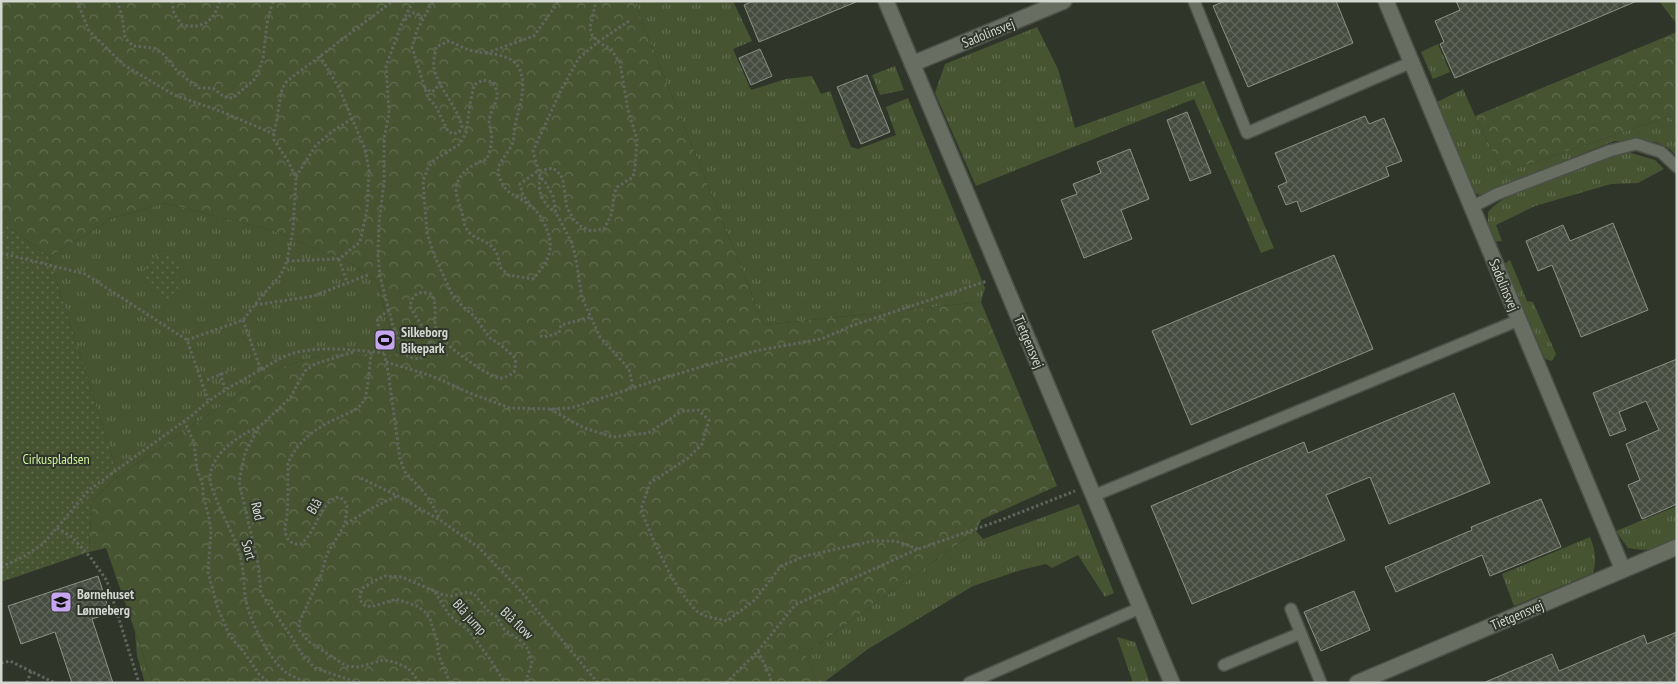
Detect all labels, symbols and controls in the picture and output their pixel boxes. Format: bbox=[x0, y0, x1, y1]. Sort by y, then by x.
street label: Sadolinsvej bbox=[959, 14, 1017, 52]
street label: Sadolinsvej bbox=[1485, 256, 1523, 314]
street label: Tietgensvej bbox=[1010, 313, 1048, 371]
place label: Silkeborg Bikepark bbox=[401, 323, 448, 357]
sports icon: Silkeborg Bikepark bbox=[373, 328, 397, 352]
park label: Cirkuspladsen bbox=[22, 450, 90, 468]
street label: Blå bbox=[302, 495, 326, 517]
street label: Rød bbox=[247, 500, 269, 522]
street label: Sort bbox=[237, 538, 261, 562]
place label: Børnehuset Lønneberg bbox=[77, 585, 134, 619]
school or university icon: Børnehuset Lønneberg bbox=[49, 590, 73, 614]
street label: Blå jump bbox=[449, 595, 491, 639]
street label: Tietgensvej bbox=[1488, 596, 1546, 634]
street label: Blå flow bbox=[497, 603, 538, 644]

